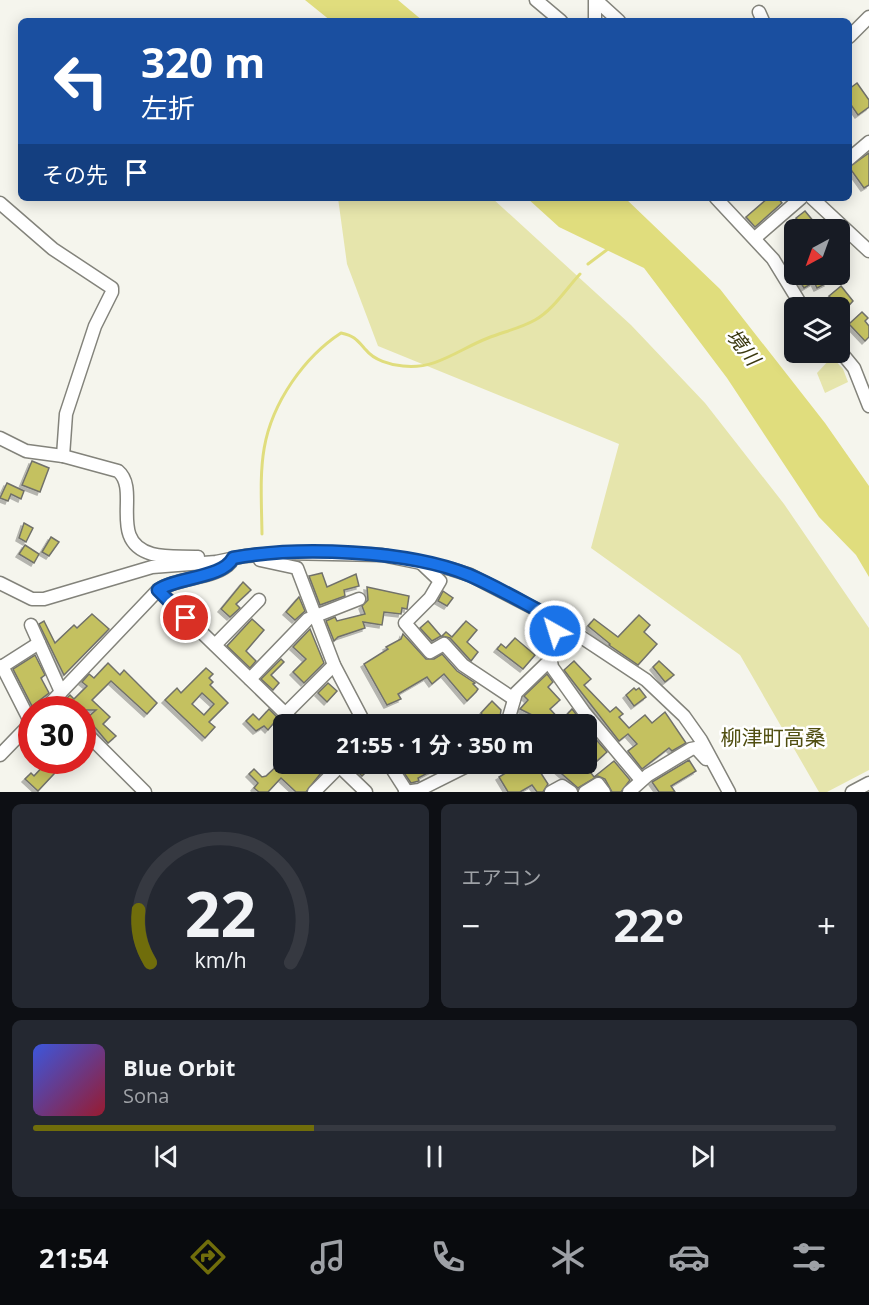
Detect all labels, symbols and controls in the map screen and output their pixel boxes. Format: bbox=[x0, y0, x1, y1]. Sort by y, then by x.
text: 320 m bbox=[141, 33, 265, 90]
icon: left bbox=[42, 42, 120, 120]
text: 左折 bbox=[141, 89, 195, 126]
icon: arrive bbox=[120, 156, 153, 189]
text: その先 bbox=[42, 159, 108, 189]
north arrow bbox=[784, 219, 850, 285]
map controls bbox=[784, 219, 850, 363]
button: layers bbox=[784, 297, 850, 363]
water label: 境川 bbox=[720, 323, 768, 372]
pin bbox=[160, 592, 211, 643]
position arrow bbox=[523, 599, 587, 663]
icon: arrive bbox=[169, 601, 202, 634]
speed limit sign: 30 bbox=[18, 696, 96, 774]
district label: 柳津町高桑 bbox=[721, 723, 826, 751]
text: 21:55 · 1 分 · 350 m bbox=[336, 729, 534, 759]
text: エアコン bbox=[462, 864, 542, 891]
text: 22 bbox=[185, 870, 256, 955]
text: 22° bbox=[613, 894, 684, 955]
text: − bbox=[462, 903, 480, 948]
text: + bbox=[817, 903, 836, 948]
text: km/h bbox=[194, 945, 246, 974]
text: Blue Orbit bbox=[123, 1052, 235, 1082]
text: Sona bbox=[123, 1082, 169, 1109]
icon: previous bbox=[150, 1140, 183, 1173]
icon: pause bbox=[418, 1140, 451, 1173]
icon: next bbox=[686, 1140, 719, 1173]
icon: directions bbox=[187, 1236, 229, 1278]
icon: music bbox=[307, 1236, 349, 1278]
icon: phone bbox=[427, 1236, 469, 1278]
icon: climate bbox=[547, 1236, 589, 1278]
icon: car bbox=[668, 1236, 710, 1278]
icon: filters bbox=[788, 1236, 830, 1278]
text: 21:54 bbox=[39, 1239, 109, 1276]

